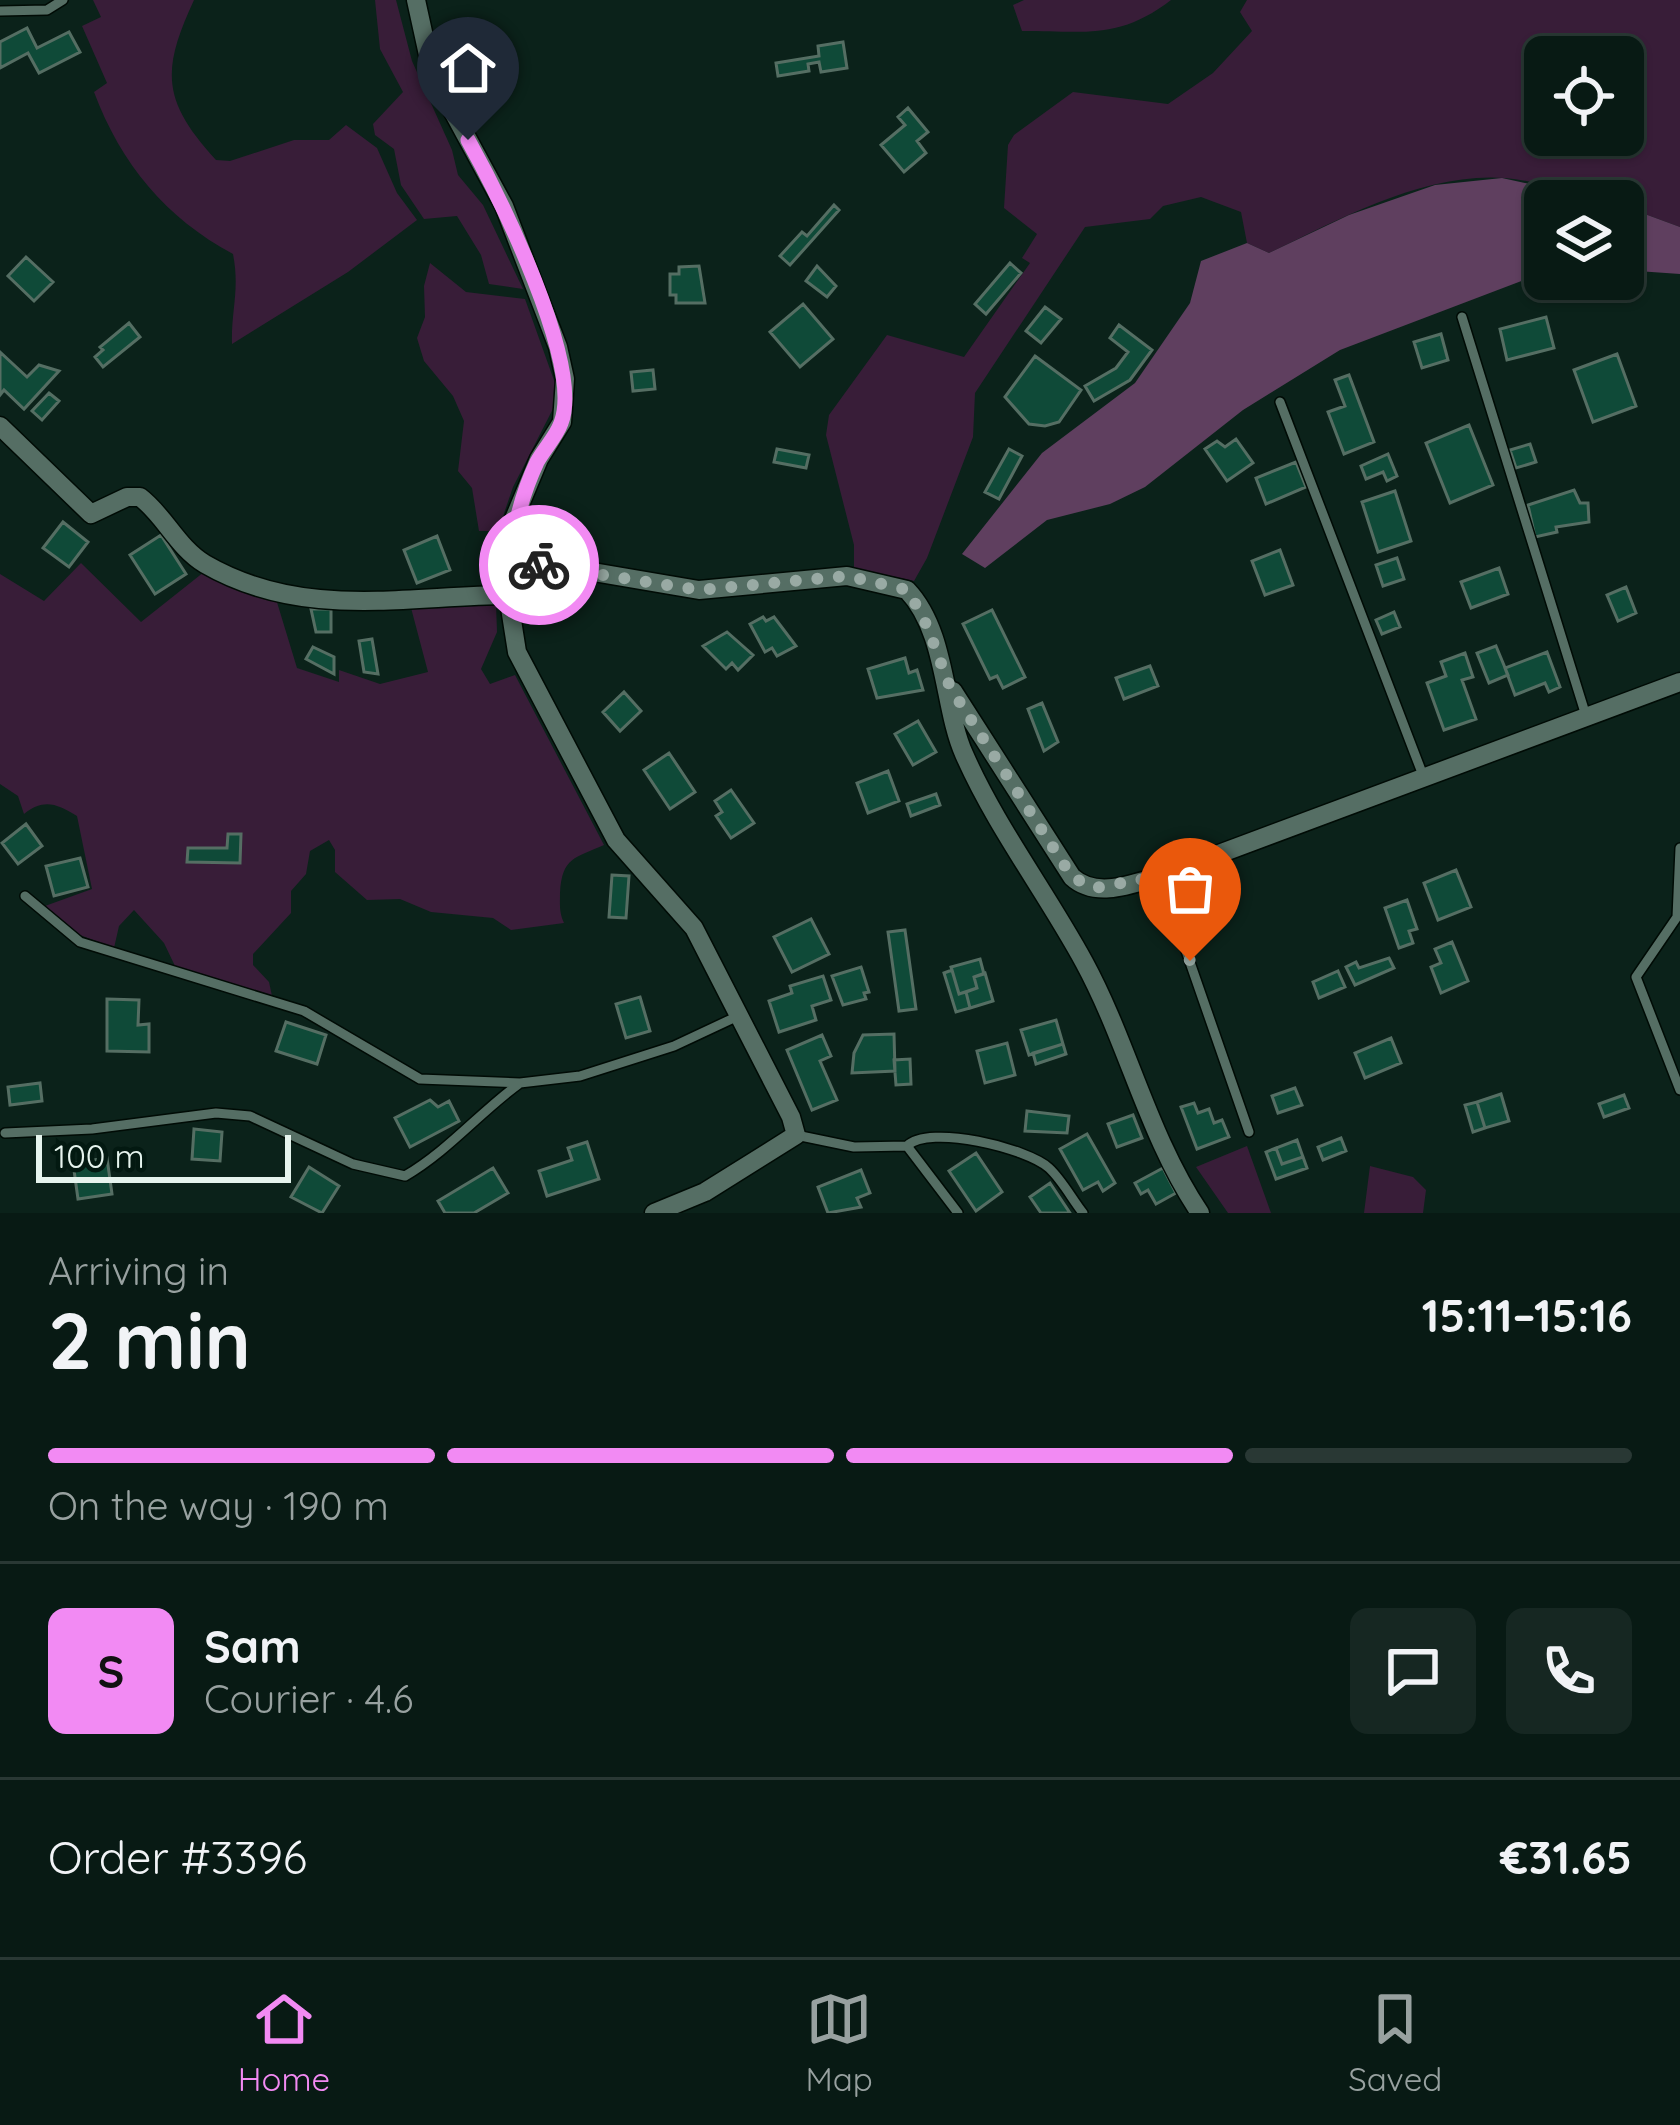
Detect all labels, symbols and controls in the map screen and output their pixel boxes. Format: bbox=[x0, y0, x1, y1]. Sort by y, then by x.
pin bbox=[417, 17, 519, 140]
icon: home bbox=[435, 35, 501, 101]
map controls bbox=[1524, 36, 1644, 300]
button: locate bbox=[1524, 36, 1644, 156]
button: layers bbox=[1524, 180, 1644, 300]
courier bbox=[479, 505, 599, 625]
icon: bike bbox=[506, 532, 572, 598]
pin bbox=[1139, 838, 1241, 961]
icon: bag bbox=[1157, 856, 1223, 922]
scale bar bbox=[36, 1129, 291, 1182]
text: 100 m bbox=[54, 1135, 145, 1176]
text: Arriving in bbox=[48, 1246, 229, 1295]
text: 15:11–15:16 bbox=[1422, 1287, 1632, 1343]
text: 2 min bbox=[48, 1291, 251, 1389]
text: On the way · 190 m bbox=[48, 1481, 389, 1530]
button: chat bbox=[1350, 1608, 1476, 1734]
button: phone bbox=[1506, 1608, 1632, 1734]
text: Sam bbox=[204, 1618, 301, 1674]
text: S bbox=[98, 1643, 124, 1699]
text: Courier · 4.6 bbox=[204, 1674, 413, 1723]
text: Order #3396 bbox=[48, 1829, 307, 1885]
text: €31.65 bbox=[1500, 1829, 1632, 1885]
tab: Home bbox=[238, 1986, 330, 2099]
tab: Map bbox=[806, 1986, 873, 2099]
tab: Saved bbox=[1348, 1986, 1442, 2099]

